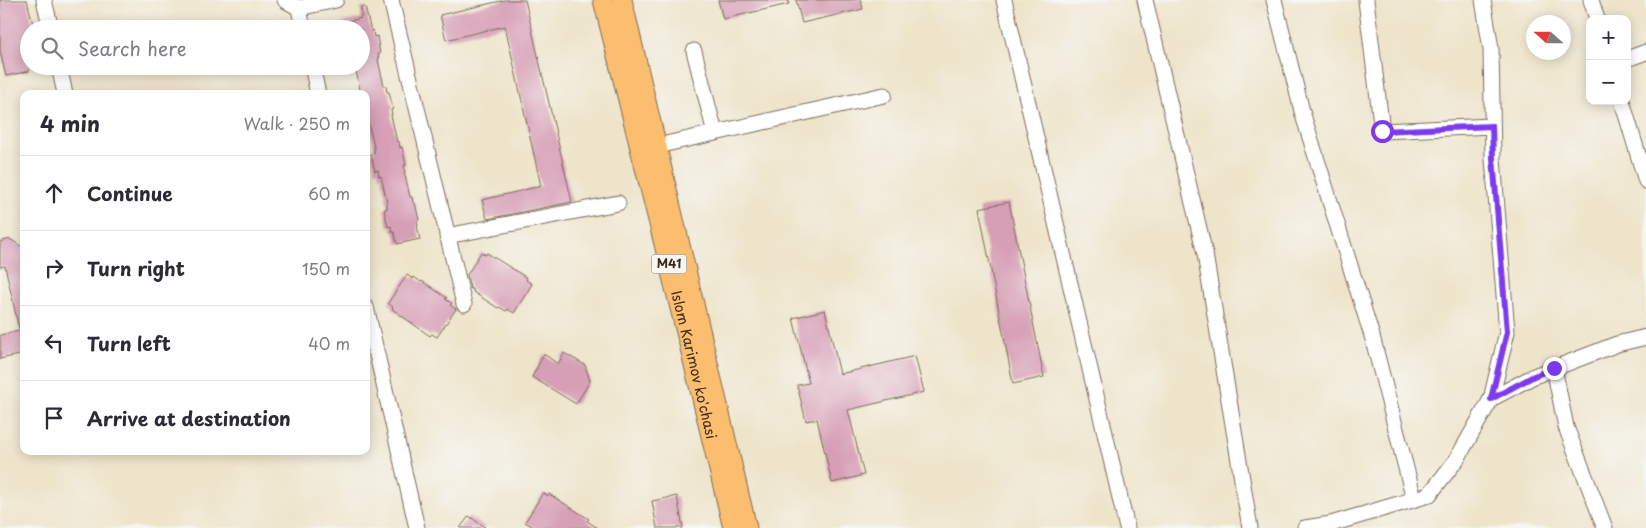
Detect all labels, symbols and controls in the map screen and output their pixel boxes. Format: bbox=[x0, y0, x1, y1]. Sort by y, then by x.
north arrow bbox=[1526, 15, 1571, 60]
map controls bbox=[1586, 15, 1631, 105]
button: + bbox=[1586, 15, 1631, 60]
search box bbox=[20, 20, 370, 75]
icon: search bbox=[38, 34, 66, 62]
text: Search here bbox=[78, 34, 187, 62]
button: − bbox=[1586, 60, 1631, 105]
text: 4 min bbox=[40, 107, 100, 139]
text: Walk · 250 m bbox=[244, 111, 350, 135]
route start bbox=[1371, 120, 1394, 143]
icon: ahead bbox=[40, 179, 68, 207]
text: Continue bbox=[87, 179, 173, 207]
text: 60 m bbox=[308, 181, 350, 205]
icon: right bbox=[40, 254, 68, 282]
text: Turn right bbox=[87, 254, 185, 282]
road number: M41 bbox=[652, 254, 686, 274]
text: 150 m bbox=[302, 256, 350, 280]
street label: Islom Karimov ko'chasi bbox=[666, 288, 722, 441]
icon: left bbox=[40, 329, 68, 357]
text: Turn left bbox=[87, 329, 171, 357]
text: 40 m bbox=[308, 331, 350, 355]
route end bbox=[1543, 357, 1566, 380]
icon: arrive bbox=[40, 404, 68, 432]
text: Arrive at destination bbox=[87, 404, 291, 432]

